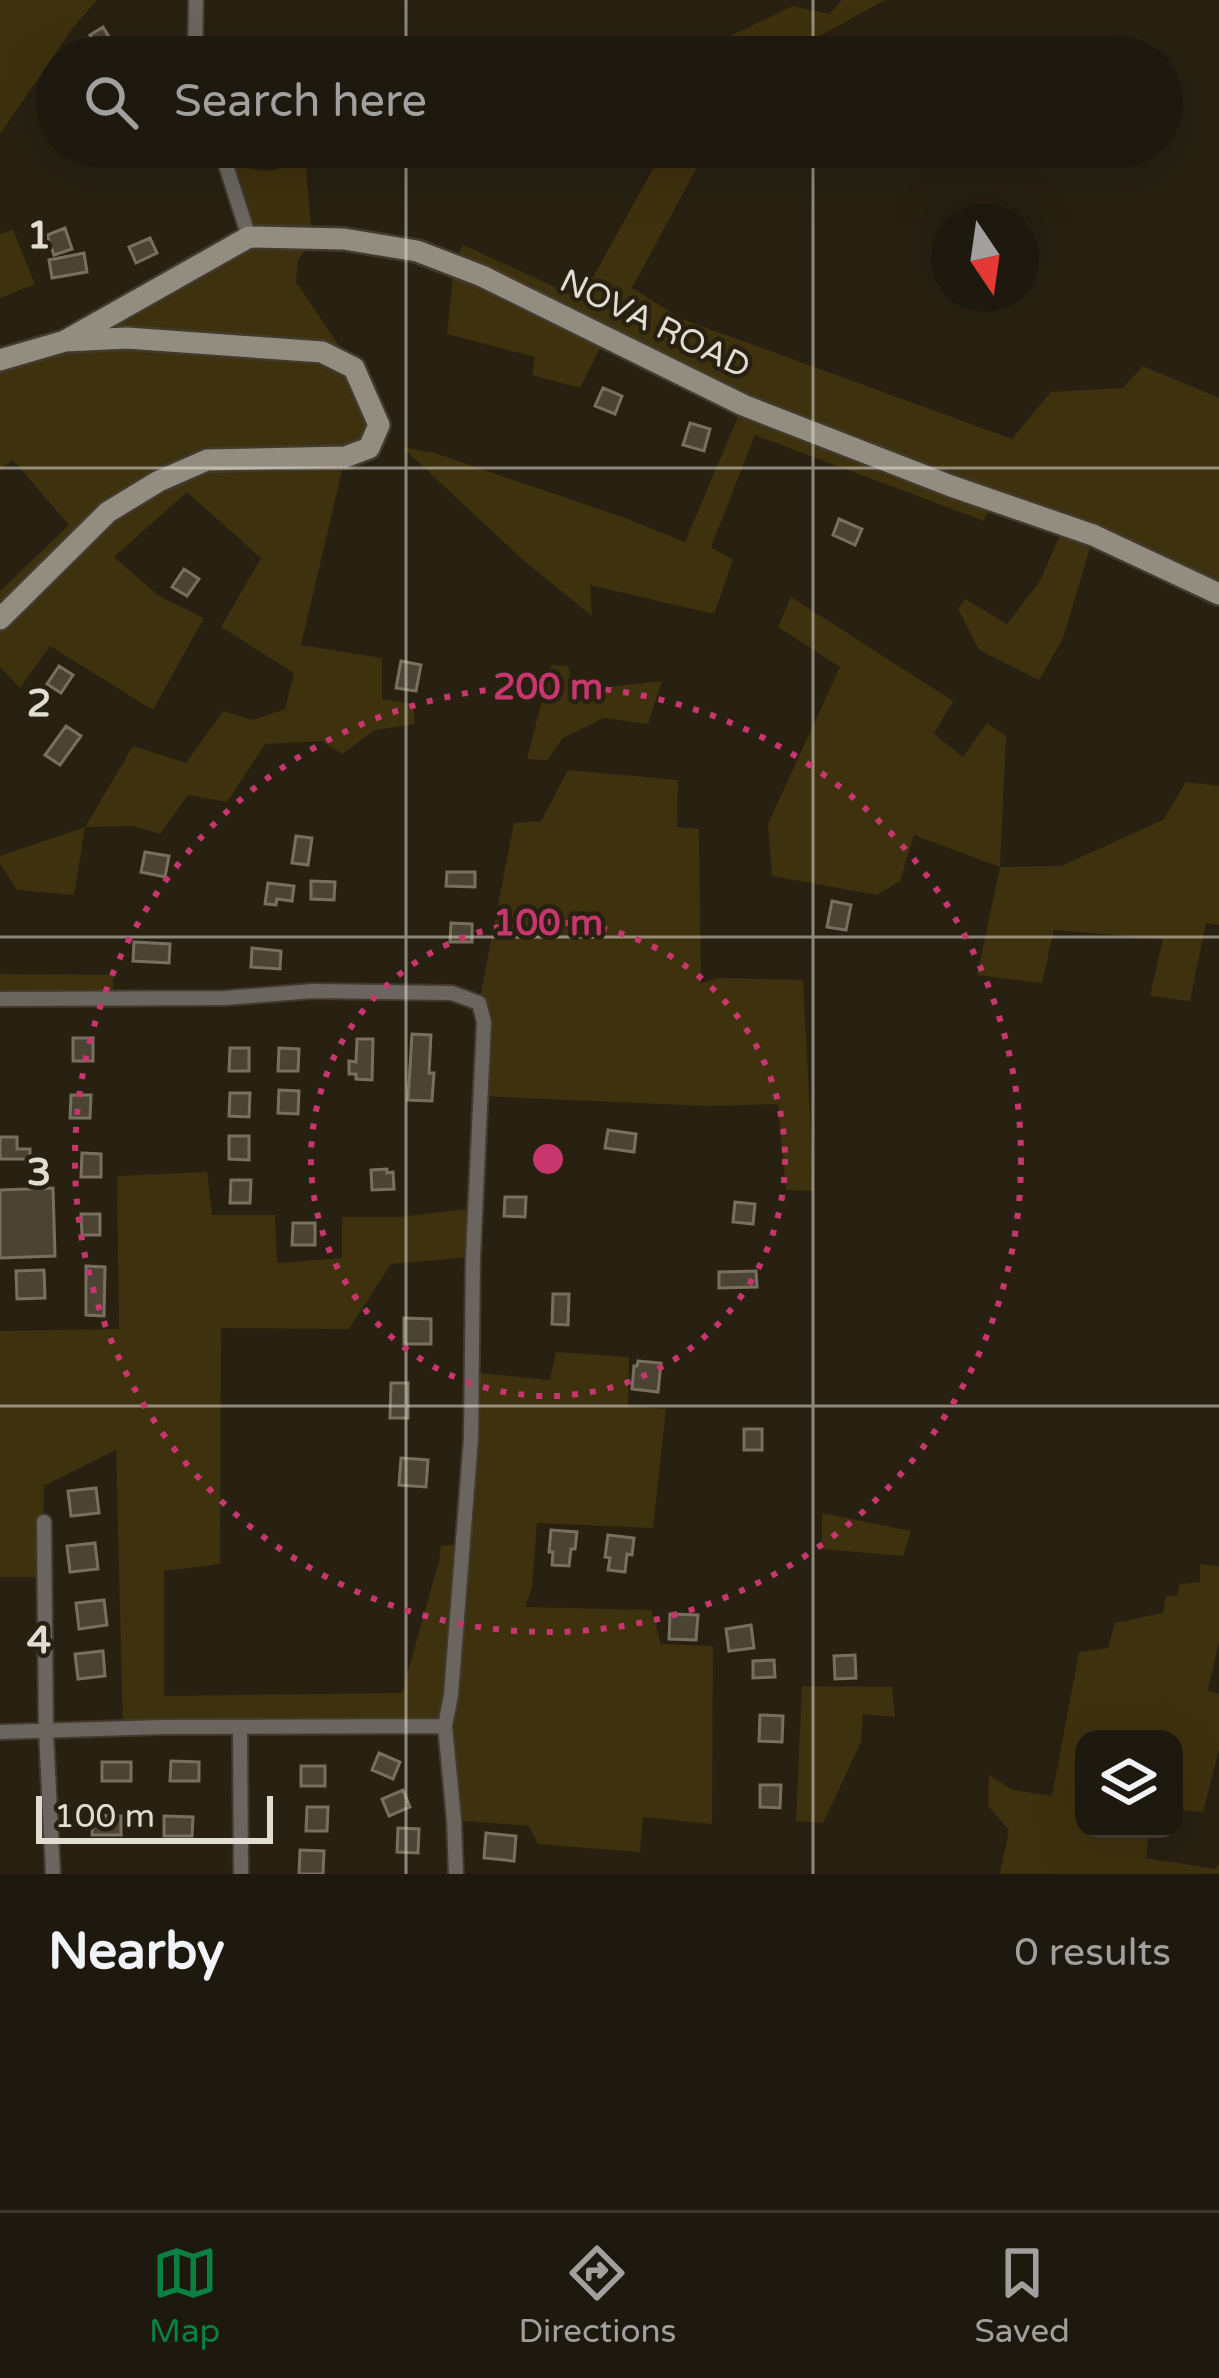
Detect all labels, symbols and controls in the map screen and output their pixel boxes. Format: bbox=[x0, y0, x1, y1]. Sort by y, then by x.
search box bbox=[36, 36, 1183, 168]
icon: search bbox=[78, 69, 144, 135]
text: Search here bbox=[174, 75, 427, 129]
north arrow bbox=[931, 204, 1039, 312]
text: 1 bbox=[27, 212, 51, 259]
street label: NOVA ROAD bbox=[554, 261, 756, 387]
text: 200 m bbox=[493, 666, 603, 709]
text: 2 bbox=[27, 680, 51, 727]
text: 100 m bbox=[493, 902, 603, 945]
centre of rings bbox=[527, 1138, 569, 1180]
text: 3 bbox=[27, 1149, 51, 1196]
text: 4 bbox=[27, 1617, 51, 1664]
map controls bbox=[1075, 1730, 1183, 1838]
button: layers bbox=[1075, 1730, 1183, 1838]
scale bar bbox=[36, 1790, 273, 1843]
text: 100 m bbox=[54, 1797, 155, 1836]
text: Nearby bbox=[48, 1921, 225, 1983]
text: 0 results bbox=[1014, 1929, 1171, 1976]
tab: Map bbox=[149, 2240, 220, 2351]
tab: Directions bbox=[518, 2240, 676, 2351]
tab: Saved bbox=[975, 2240, 1070, 2351]

